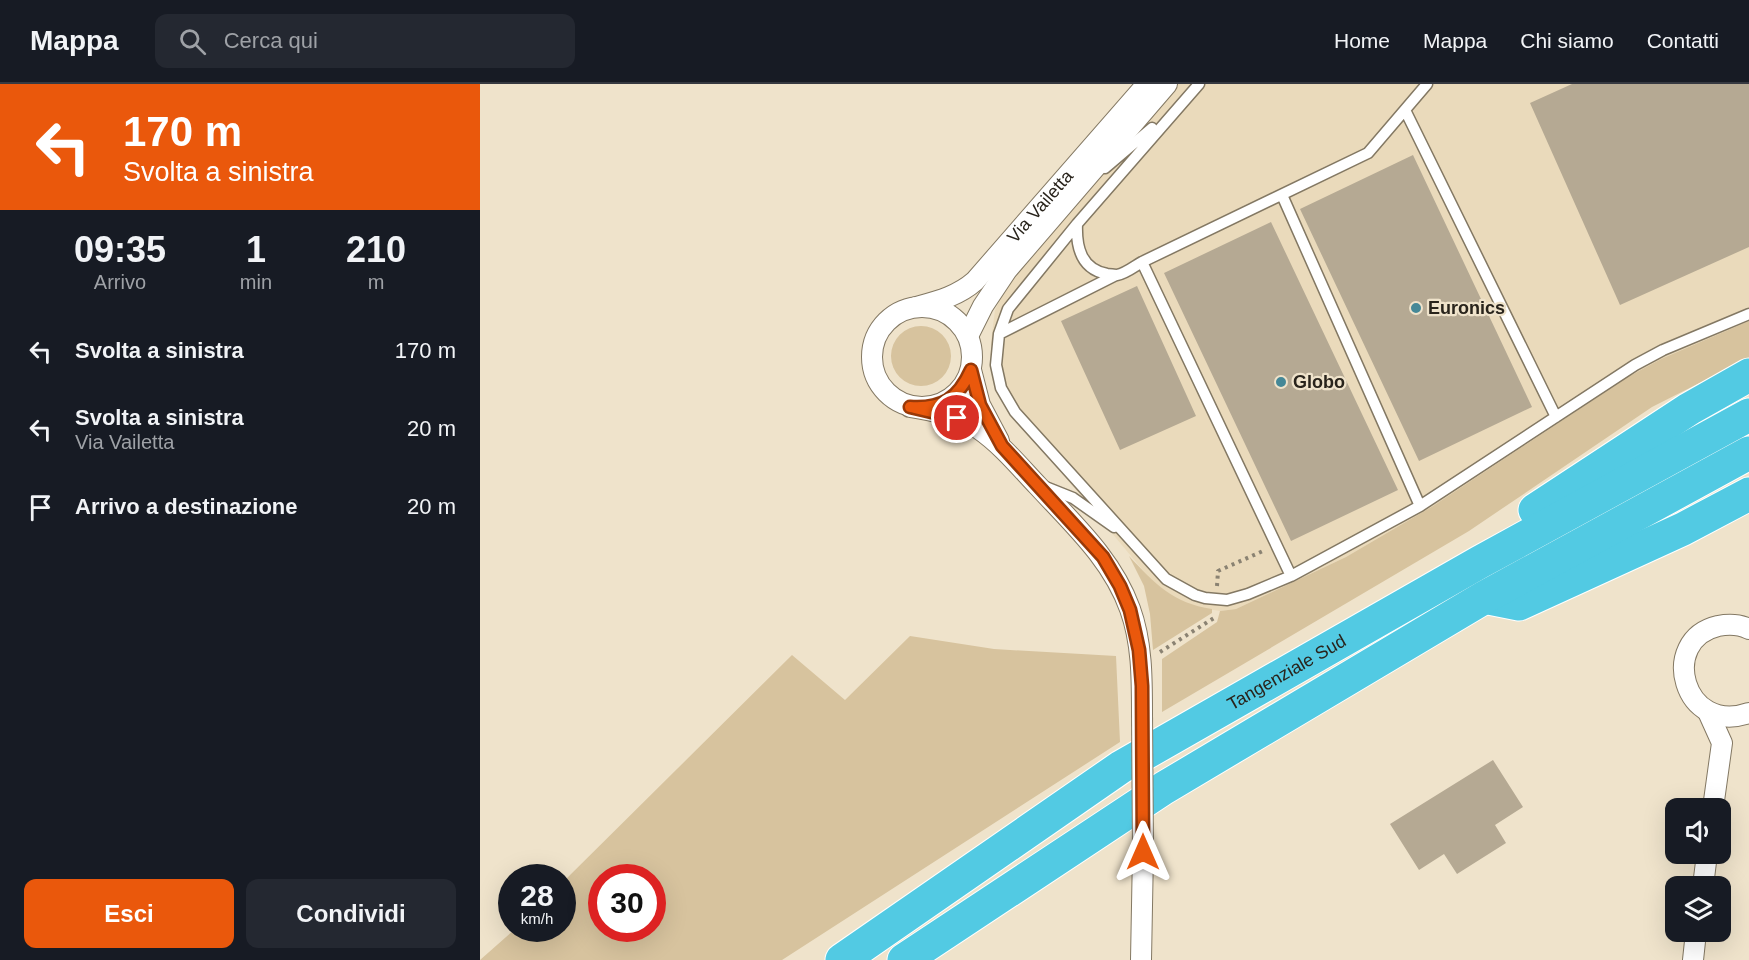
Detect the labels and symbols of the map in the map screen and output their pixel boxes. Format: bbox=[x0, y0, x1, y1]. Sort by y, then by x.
street label: Via Vailetta bbox=[1003, 165, 1078, 247]
place label: Euronics bbox=[1428, 298, 1505, 318]
marker: Euronics bbox=[1409, 301, 1423, 315]
place label: Globo bbox=[1293, 372, 1345, 392]
marker: Globo bbox=[1274, 375, 1288, 389]
pin bbox=[931, 392, 982, 443]
street label: Tangenziale Sud bbox=[1224, 631, 1349, 714]
position arrow bbox=[1111, 820, 1175, 884]
speed limit sign: 30 bbox=[588, 864, 666, 942]

